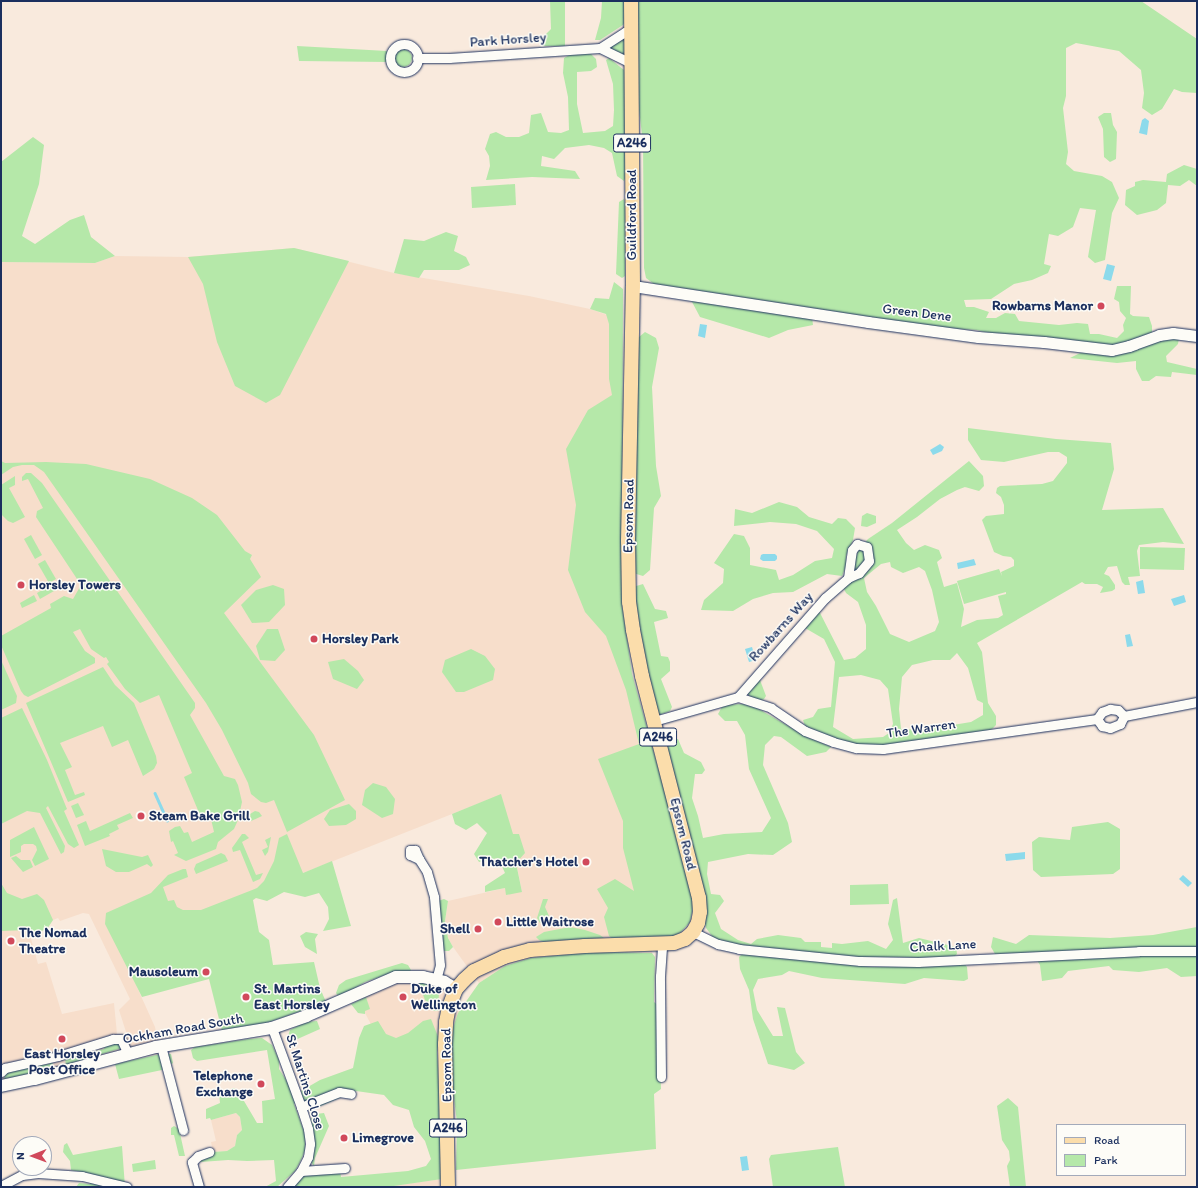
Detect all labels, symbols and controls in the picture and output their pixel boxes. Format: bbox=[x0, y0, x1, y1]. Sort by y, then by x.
street label: Park Horsley bbox=[469, 29, 547, 51]
road number: A246 bbox=[613, 132, 651, 154]
street label: Guildford Road bbox=[624, 169, 640, 261]
place label: Rowbarns Manor bbox=[992, 298, 1093, 314]
street label: Green Dene bbox=[881, 300, 953, 326]
marker: Rowbarns Manor bbox=[1096, 301, 1106, 311]
street label: Epsom Road bbox=[620, 479, 638, 553]
place label: Horsley Towers bbox=[29, 577, 119, 593]
marker: Horsley Towers bbox=[16, 580, 26, 590]
street label: Rowbarns Way bbox=[746, 589, 816, 665]
place label: Horsley Park bbox=[322, 631, 399, 647]
marker: Horsley Park bbox=[309, 634, 319, 644]
street label: The Warren bbox=[885, 716, 957, 742]
road number: A246 bbox=[639, 726, 677, 748]
street label: Epsom Road bbox=[666, 796, 700, 872]
place label: Steam Bake Grill bbox=[149, 808, 250, 824]
marker: Steam Bake Grill bbox=[136, 811, 146, 821]
place label: Thatcher's Hotel bbox=[479, 854, 578, 870]
marker: Thatcher's Hotel bbox=[581, 857, 591, 867]
place label: Little Waitrose bbox=[506, 914, 593, 930]
marker: Little Waitrose bbox=[493, 917, 503, 927]
place label: Shell bbox=[440, 921, 470, 937]
marker: Shell bbox=[473, 924, 483, 934]
place label: The Nomad Theatre bbox=[19, 925, 87, 958]
marker: The Nomad Theatre bbox=[6, 936, 16, 946]
street label: Chalk Lane bbox=[909, 936, 977, 956]
place label: Mausoleum bbox=[129, 964, 198, 980]
marker: Mausoleum bbox=[201, 967, 211, 977]
place label: St. Martins East Horsley bbox=[254, 981, 329, 1014]
place label: Duke of Wellington bbox=[411, 981, 476, 1014]
marker: St. Martins East Horsley bbox=[241, 992, 251, 1002]
marker: Duke of Wellington bbox=[398, 992, 408, 1002]
street label: Ockham Road South bbox=[122, 1010, 244, 1048]
street label: Epsom Road bbox=[438, 1028, 456, 1102]
street label: St Martins Close bbox=[282, 1032, 328, 1132]
marker: East Horsley Post Office bbox=[57, 1034, 67, 1044]
place label: East Horsley Post Office bbox=[24, 1046, 100, 1078]
place label: Telephone Exchange bbox=[193, 1068, 253, 1100]
marker: Telephone Exchange bbox=[256, 1079, 266, 1089]
road number: A246 bbox=[429, 1117, 467, 1139]
legend bbox=[1056, 1124, 1186, 1176]
place label: Limegrove bbox=[352, 1130, 414, 1146]
marker: Limegrove bbox=[339, 1133, 349, 1143]
text: Road bbox=[1094, 1133, 1120, 1147]
north arrow bbox=[12, 1136, 52, 1176]
text: N bbox=[14, 1152, 27, 1160]
text: Park bbox=[1094, 1153, 1118, 1167]

